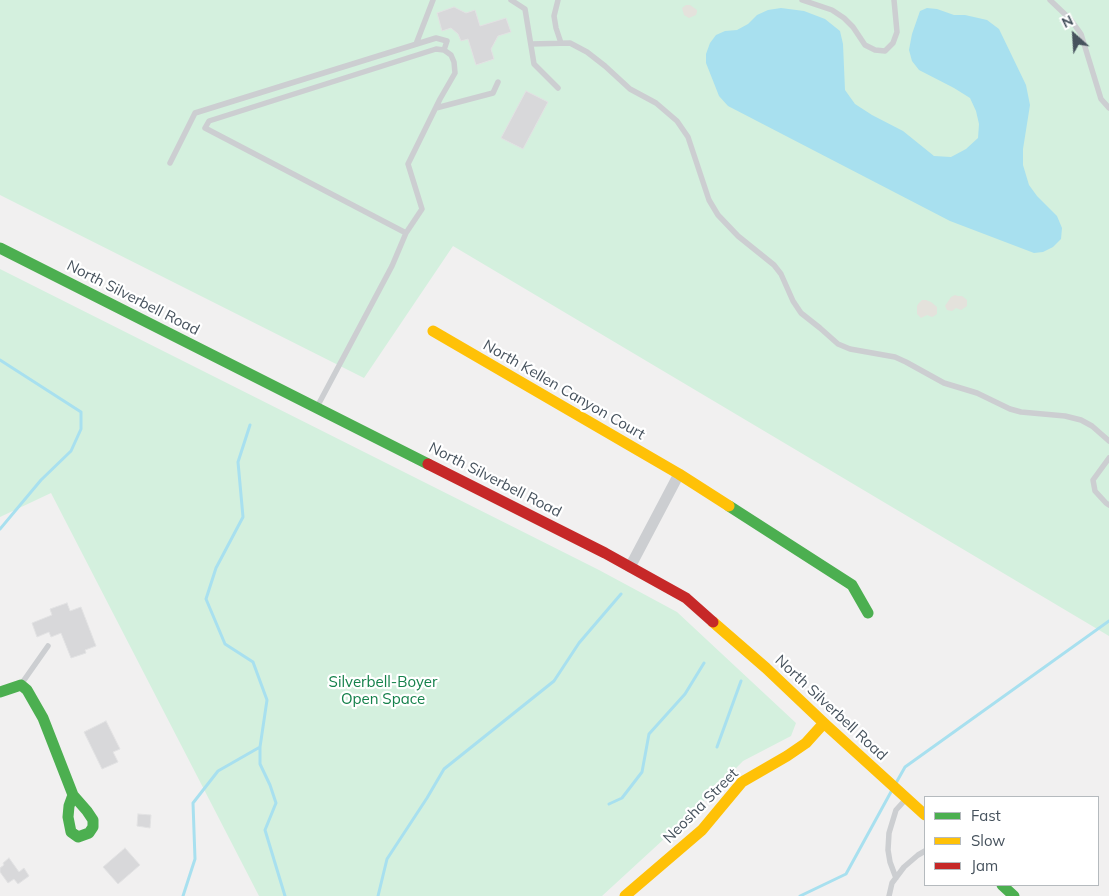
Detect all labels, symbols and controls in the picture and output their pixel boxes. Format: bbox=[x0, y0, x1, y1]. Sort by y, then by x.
north arrow bbox=[1049, 10, 1099, 60]
text: N bbox=[1059, 11, 1076, 32]
street label: North Silverbell Road bbox=[64, 257, 202, 339]
street label: North Kellen Canyon Court bbox=[480, 336, 648, 444]
street label: North Silverbell Road bbox=[426, 439, 564, 521]
street label: North Silverbell Road bbox=[771, 651, 891, 765]
park label: Silverbell-Boyer Open Space bbox=[329, 673, 437, 708]
street label: Neosha Street bbox=[660, 765, 742, 847]
legend bbox=[924, 796, 1099, 886]
text: Fast bbox=[971, 806, 1001, 825]
text: Slow bbox=[971, 831, 1005, 850]
text: Jam bbox=[971, 856, 998, 875]

